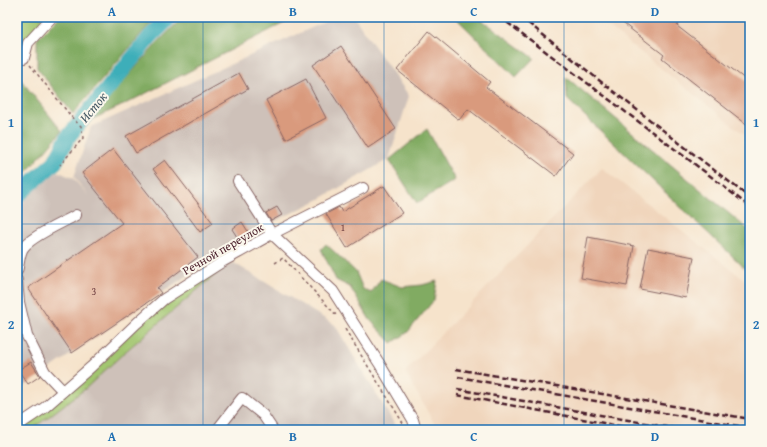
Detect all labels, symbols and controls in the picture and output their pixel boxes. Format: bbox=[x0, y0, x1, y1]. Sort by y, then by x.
text: A bbox=[108, 2, 117, 21]
text: B bbox=[289, 2, 297, 21]
text: C bbox=[470, 2, 478, 21]
text: D bbox=[651, 2, 659, 21]
water label: Исток bbox=[75, 88, 112, 127]
text: 1 bbox=[8, 113, 14, 132]
text: 1 bbox=[753, 113, 759, 132]
street label: Речной переулок bbox=[179, 218, 267, 279]
house number: 1 bbox=[341, 220, 346, 235]
house number: 3 bbox=[92, 284, 97, 299]
text: 2 bbox=[8, 315, 15, 334]
text: 2 bbox=[753, 315, 760, 334]
text: A bbox=[108, 427, 117, 446]
text: B bbox=[289, 427, 297, 446]
text: C bbox=[470, 427, 478, 446]
text: D bbox=[651, 427, 659, 446]

